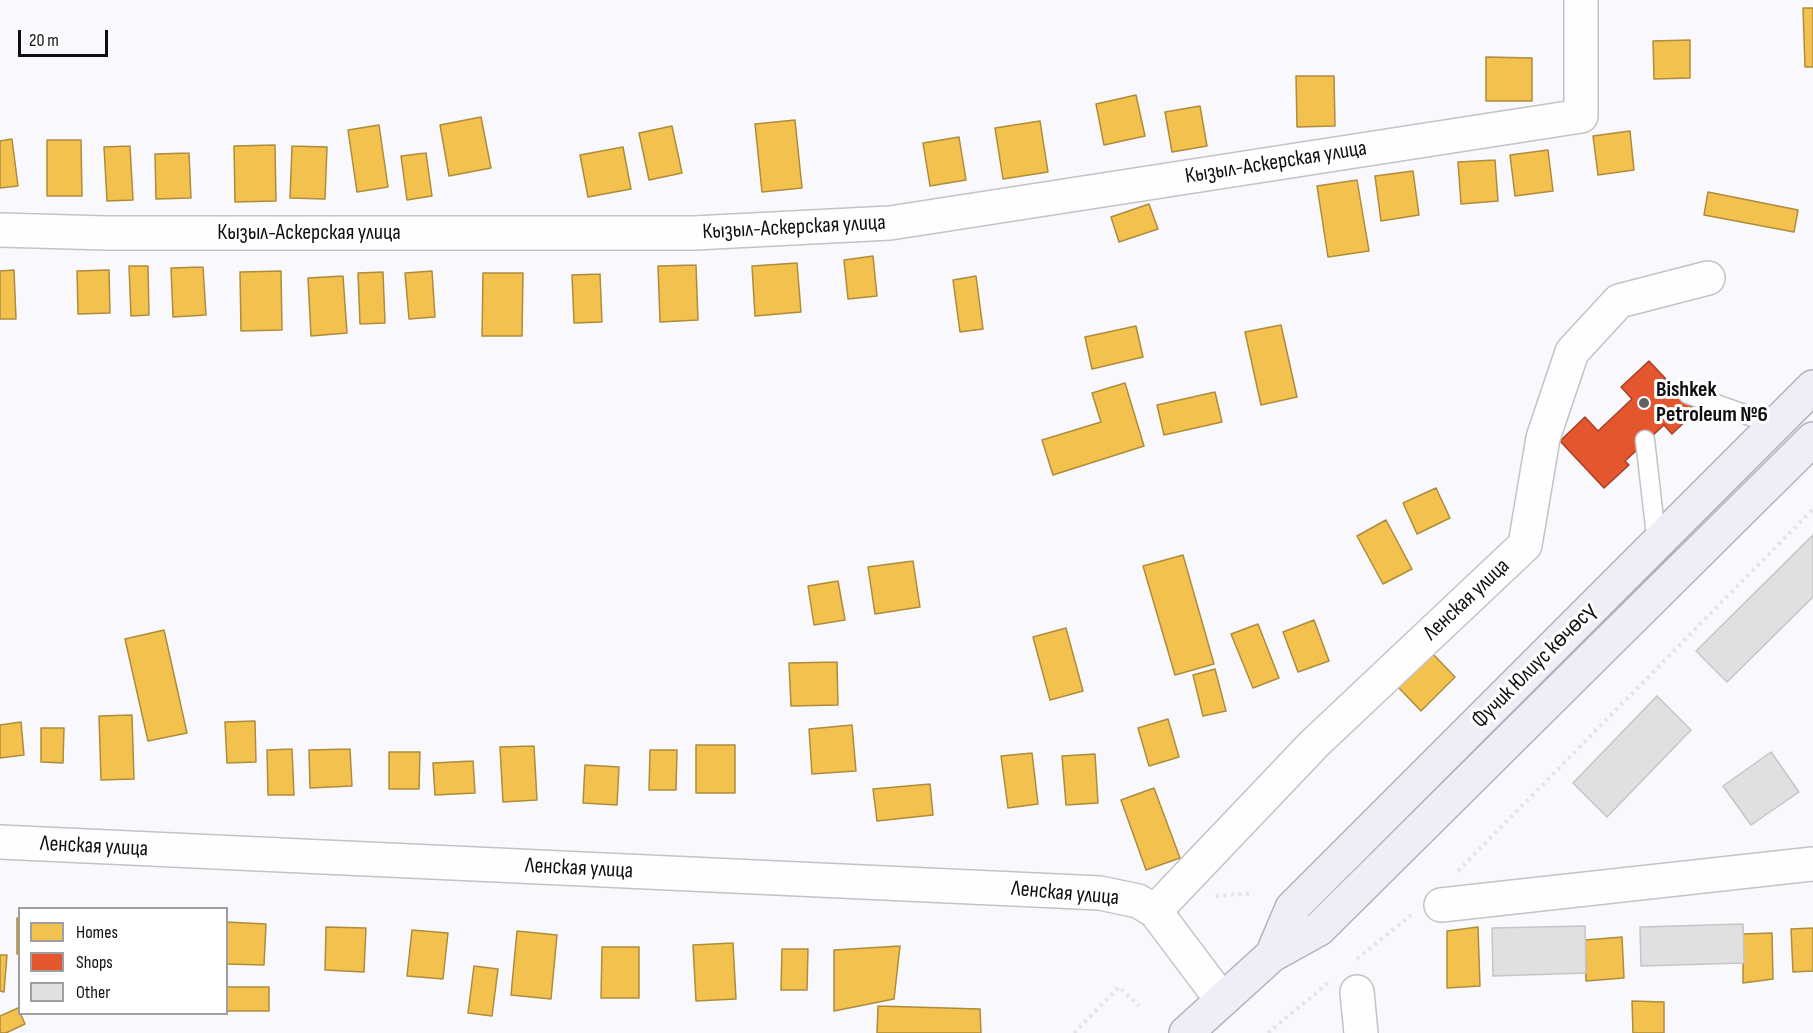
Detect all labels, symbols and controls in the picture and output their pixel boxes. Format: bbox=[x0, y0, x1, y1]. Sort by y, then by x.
scale bar bbox=[21, 18, 111, 56]
text: 20 m bbox=[29, 30, 59, 51]
street label: Кызыл-Аскерская улица bbox=[1183, 136, 1369, 190]
street label: Кызыл-Аскерская улица bbox=[702, 210, 886, 246]
street label: Кызыл-Аскерская улица bbox=[217, 220, 401, 246]
place label: Bishkek Petroleum №6 bbox=[1656, 377, 1768, 428]
marker: Bishkek Petroleum №6 bbox=[1637, 396, 1651, 410]
street label: Ленская улица bbox=[1418, 553, 1516, 647]
street label: Фучик Юлиус көчөсү bbox=[1467, 598, 1603, 734]
street label: Ленская улица bbox=[39, 831, 149, 863]
street label: Ленская улица bbox=[524, 853, 634, 885]
street label: Ленская улица bbox=[1010, 876, 1120, 912]
legend bbox=[18, 907, 228, 1015]
text: Homes bbox=[76, 922, 118, 943]
text: Shops bbox=[76, 952, 113, 973]
text: Other bbox=[76, 982, 110, 1003]

